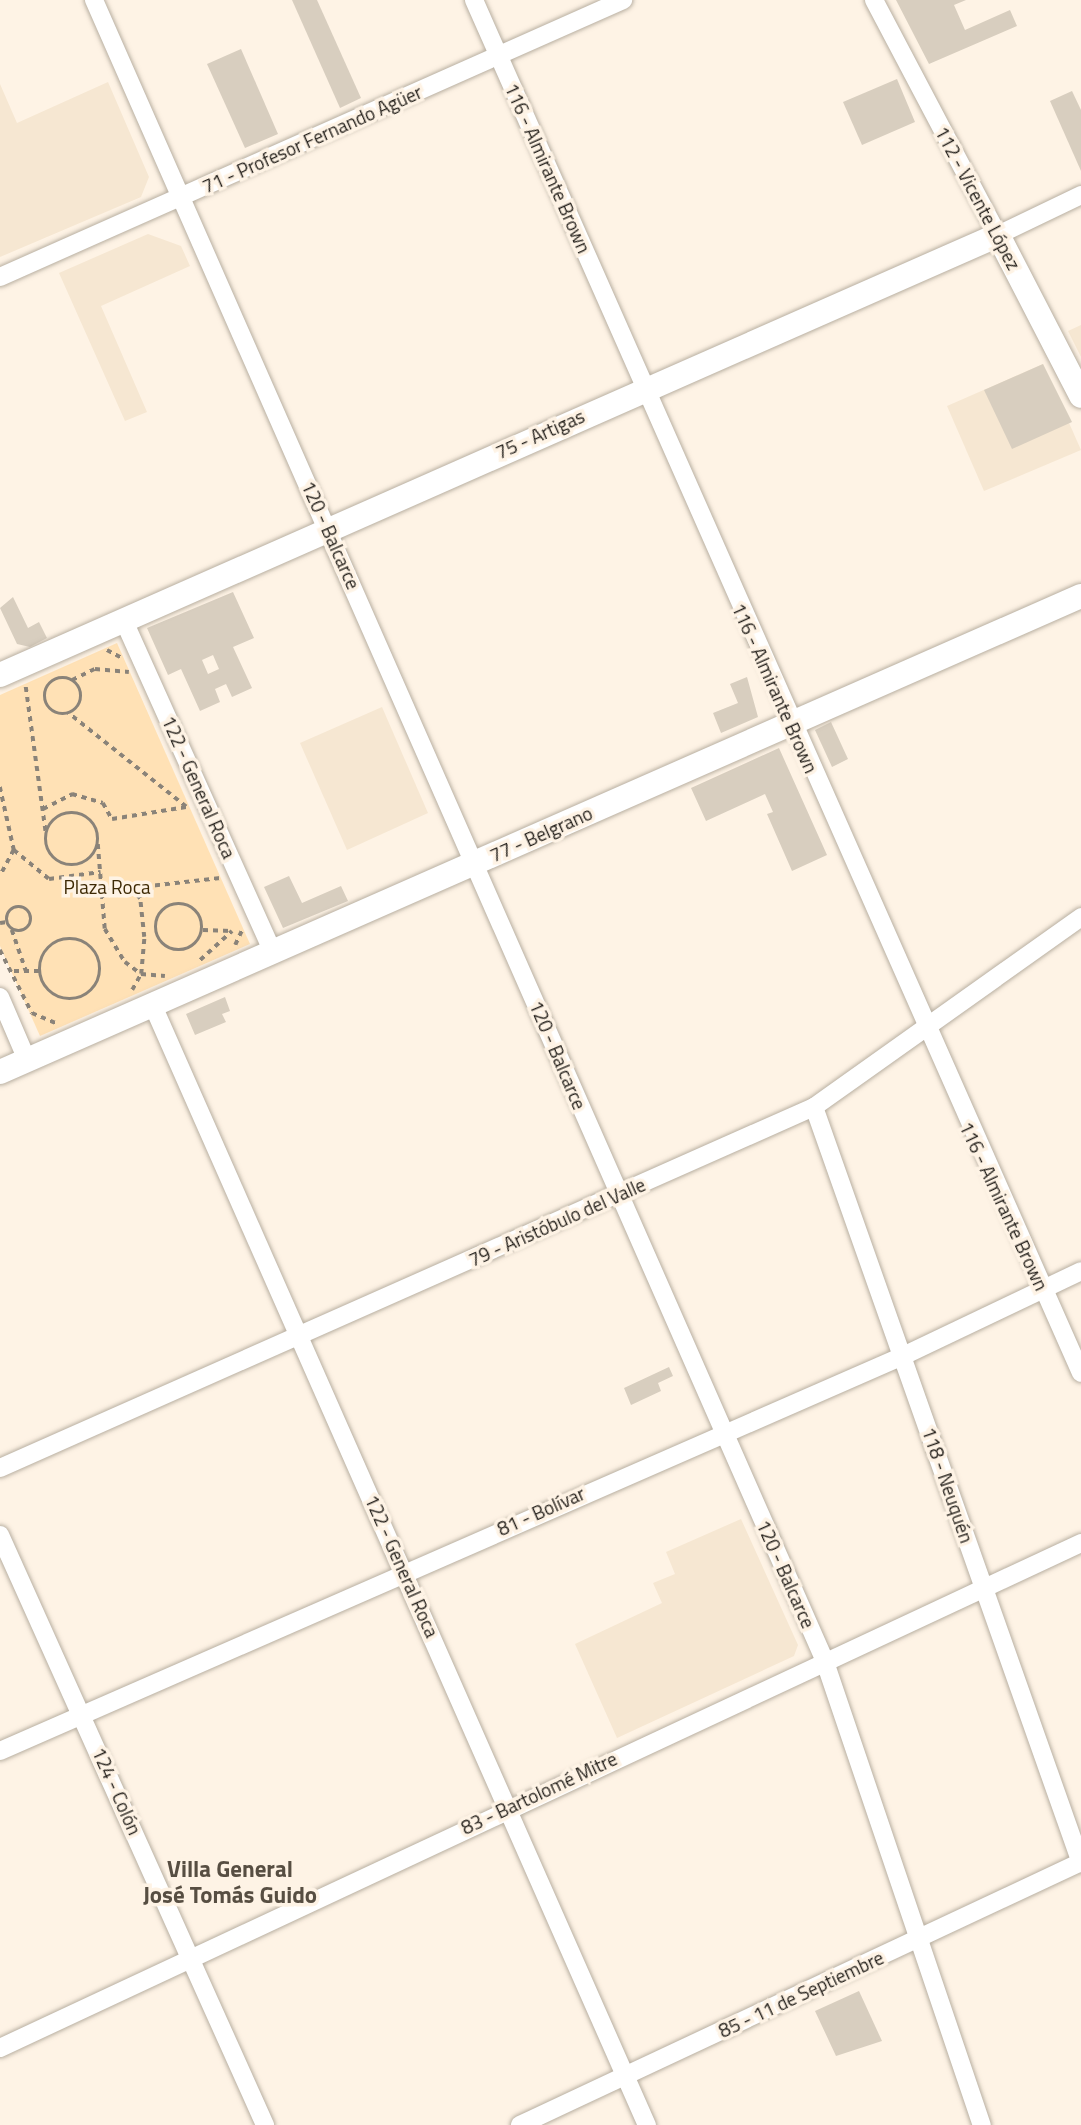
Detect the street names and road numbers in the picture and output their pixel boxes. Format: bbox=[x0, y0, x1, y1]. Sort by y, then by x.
street label: 116 - Almirante Brown bbox=[500, 79, 596, 257]
street label: 71 - Profesor Fernando Agüer bbox=[199, 80, 425, 198]
street label: 112 - Vicente López bbox=[931, 122, 1025, 274]
street label: 75 - Artigas bbox=[492, 404, 588, 464]
street label: 120 - Balcarce bbox=[297, 477, 365, 593]
street label: 116 - Almirante Brown bbox=[727, 599, 823, 777]
street label: 122 - General Roca bbox=[157, 712, 241, 862]
street label: 77 - Belgrano bbox=[486, 801, 596, 867]
street label: 120 - Balcarce bbox=[525, 997, 591, 1113]
street label: 116 - Almirante Brown bbox=[955, 1118, 1053, 1294]
street label: 79 - Aristóbulo del Valle bbox=[465, 1173, 649, 1271]
street label: 118 - Neuquén bbox=[918, 1424, 978, 1546]
street label: 81 - Bolívar bbox=[494, 1482, 588, 1540]
street label: 122 - General Roca bbox=[360, 1491, 444, 1641]
street label: 120 - Balcarce bbox=[752, 1516, 820, 1632]
street label: 124 - Colón bbox=[88, 1744, 146, 1838]
street label: 83 - Bartolomé Mitre bbox=[457, 1747, 621, 1839]
street label: 85 - 11 de Septiembre bbox=[715, 1946, 887, 2042]

